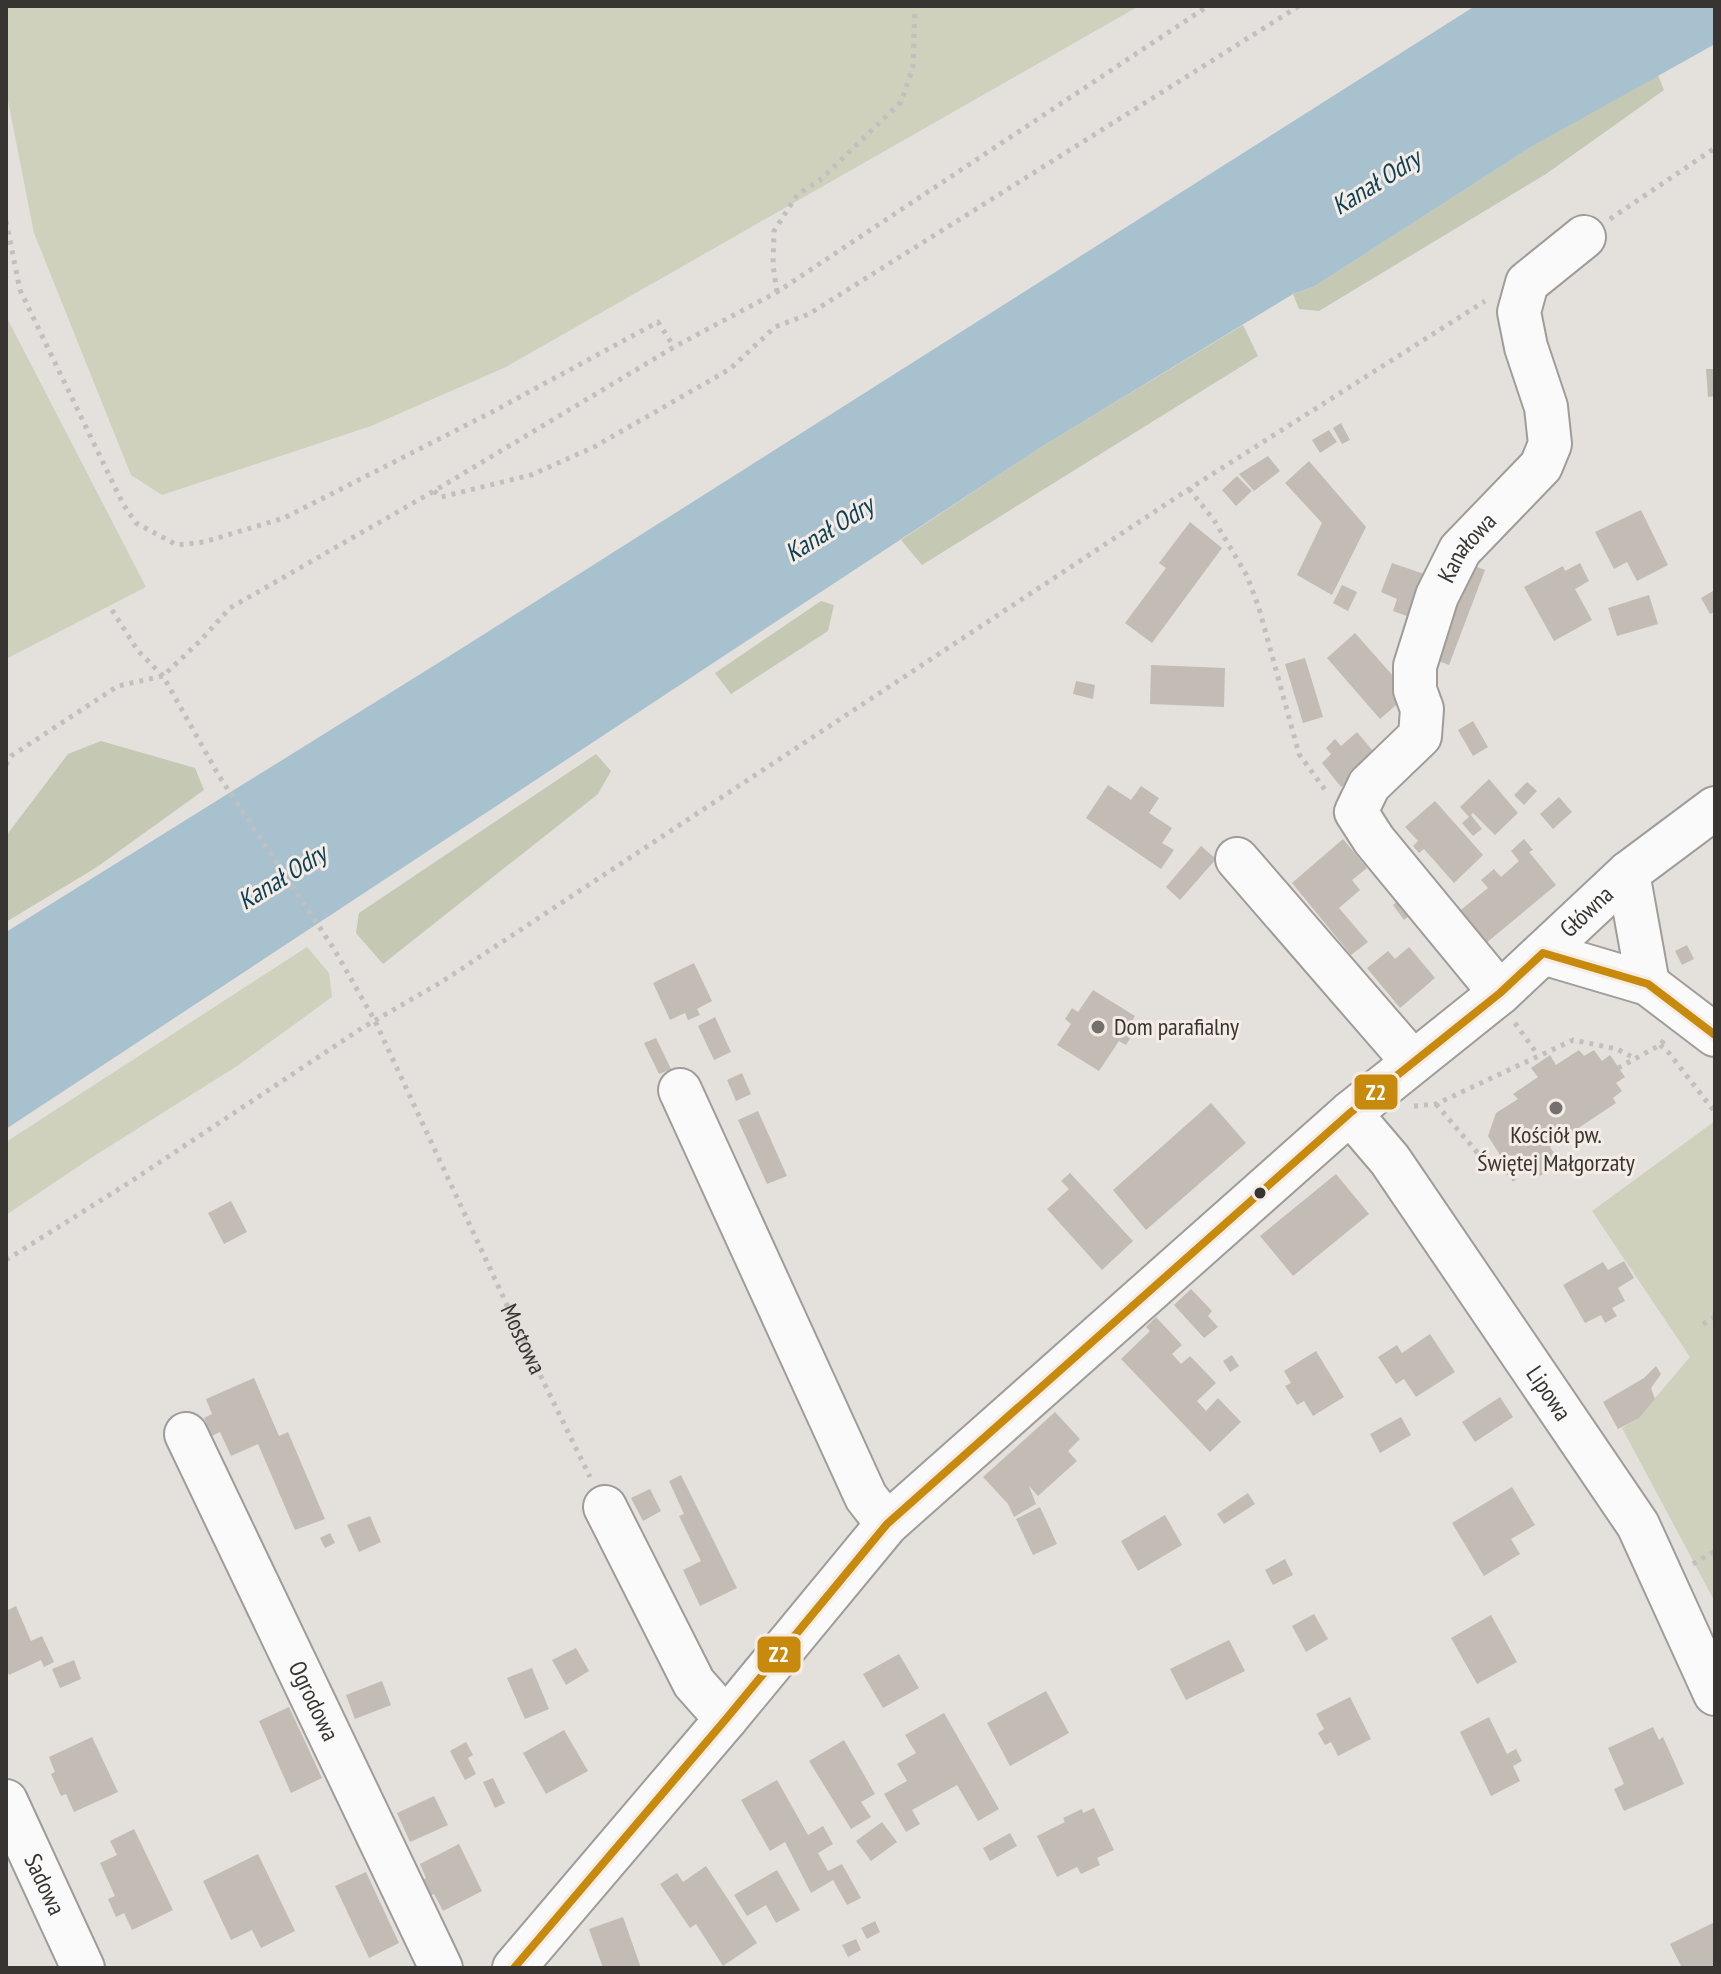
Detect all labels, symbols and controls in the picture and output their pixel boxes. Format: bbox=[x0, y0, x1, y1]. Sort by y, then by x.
water label: Kanał Odry bbox=[1325, 140, 1429, 222]
water label: Kanał Odry bbox=[778, 487, 882, 569]
street label: Kanałowa bbox=[1430, 506, 1503, 588]
water label: Kanał Odry bbox=[231, 835, 335, 917]
street label: Główna bbox=[1553, 879, 1620, 944]
place label: Dom parafialny bbox=[1114, 1011, 1239, 1042]
marker: Dom parafialny bbox=[1089, 1018, 1107, 1036]
line badge: Z2 bbox=[1353, 1073, 1399, 1111]
text: Z2 bbox=[1366, 1078, 1386, 1106]
marker: Kościół pw. Świętej Małgorzaty bbox=[1547, 1099, 1565, 1117]
place label: Kościół pw. Świętej Małgorzaty bbox=[1477, 1119, 1635, 1178]
unlabelled marker bbox=[1252, 1185, 1268, 1201]
street label: Mostowa bbox=[494, 1299, 553, 1379]
street label: Lipowa bbox=[1519, 1360, 1579, 1427]
line badge: Z2 bbox=[756, 1635, 802, 1674]
text: Z2 bbox=[769, 1640, 789, 1668]
street label: Ogrodowa bbox=[282, 1656, 346, 1746]
street label: Sadowa bbox=[17, 1849, 72, 1920]

